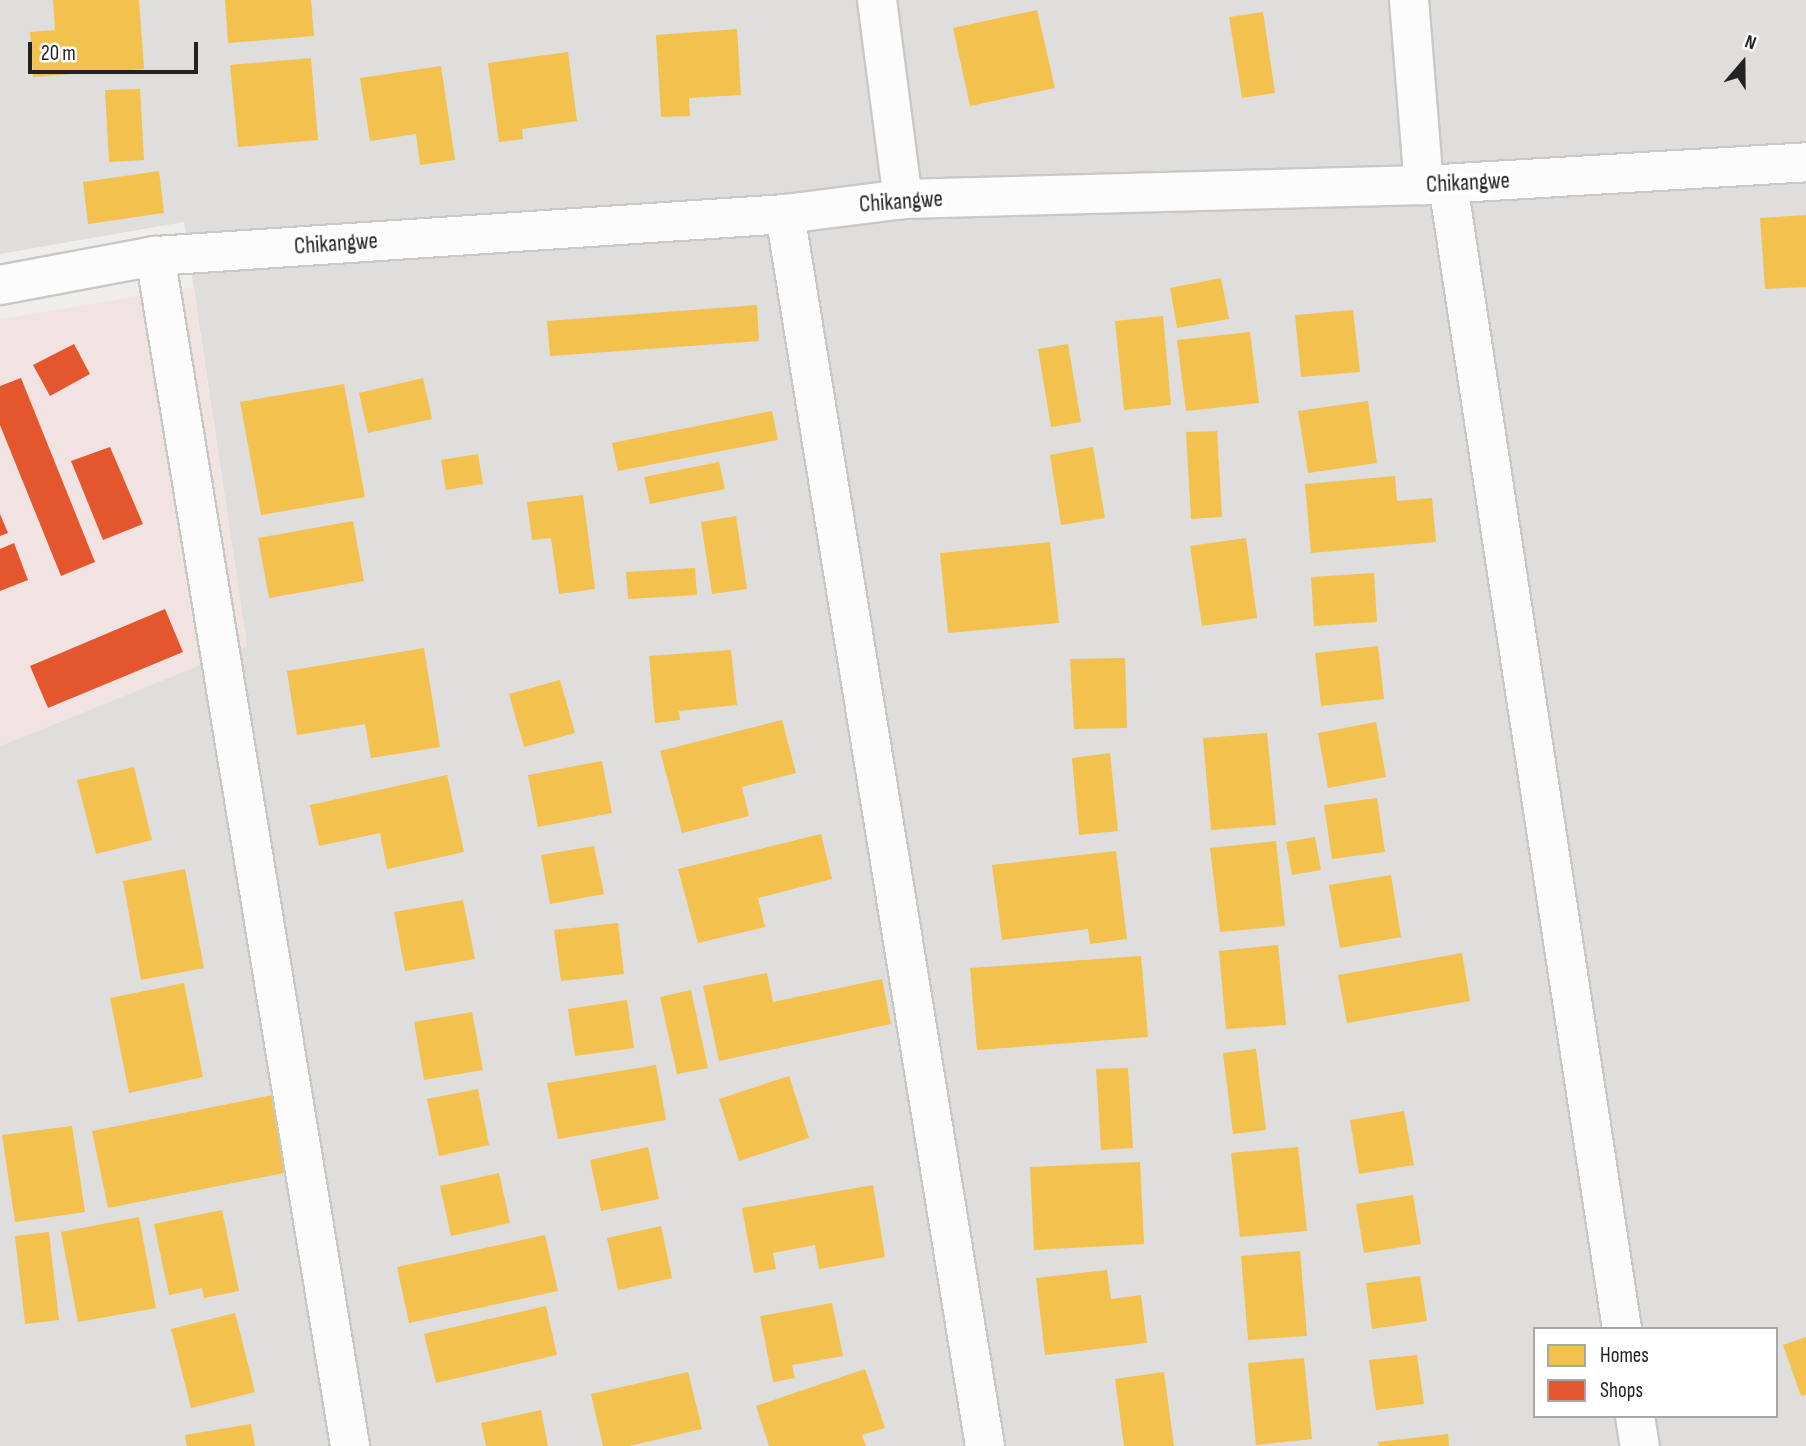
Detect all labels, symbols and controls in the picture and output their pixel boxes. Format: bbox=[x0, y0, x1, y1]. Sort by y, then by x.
scale bar bbox=[32, 28, 201, 72]
north arrow bbox=[1708, 28, 1778, 98]
text: N bbox=[1742, 30, 1759, 55]
text: 20 m bbox=[41, 41, 76, 66]
street label: Chikangwe bbox=[1425, 167, 1511, 199]
street label: Chikangwe bbox=[858, 185, 944, 219]
street label: Chikangwe bbox=[293, 227, 379, 261]
legend bbox=[1533, 1327, 1778, 1418]
text: Homes bbox=[1600, 1343, 1649, 1368]
text: Shops bbox=[1600, 1378, 1643, 1403]

